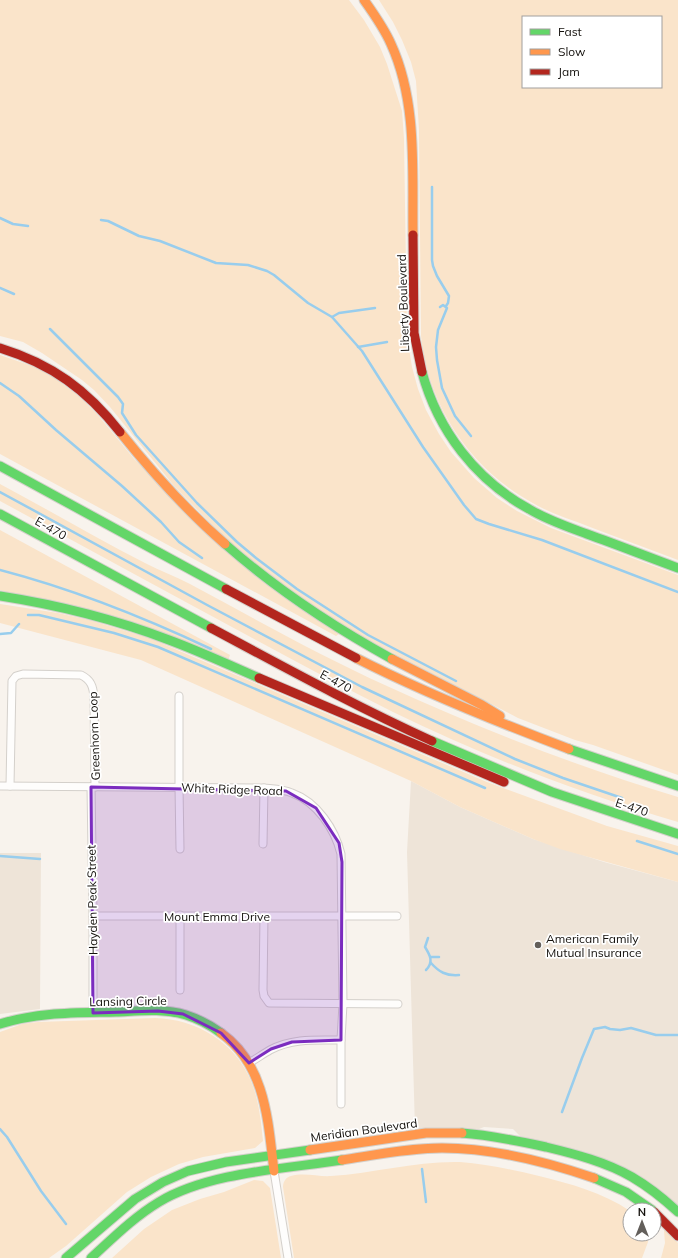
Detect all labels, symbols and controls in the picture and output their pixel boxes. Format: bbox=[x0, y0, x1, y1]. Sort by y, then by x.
legend bbox=[522, 16, 662, 88]
text: Fast bbox=[558, 24, 582, 39]
text: Slow bbox=[558, 44, 586, 59]
text: Jam bbox=[558, 64, 580, 79]
street label: Liberty Boulevard bbox=[394, 254, 412, 352]
street label: E-470 bbox=[33, 513, 69, 543]
street label: E-470 bbox=[318, 666, 354, 696]
street label: Greenhorn Loop bbox=[85, 691, 103, 781]
street label: White Ridge Road bbox=[181, 780, 283, 798]
street label: E-470 bbox=[614, 795, 650, 819]
street label: Hayden Peak Street bbox=[84, 845, 100, 955]
street label: Mount Emma Drive bbox=[164, 909, 270, 924]
place label: American Family Mutual Insurance bbox=[546, 931, 641, 960]
marker: American Family Mutual Insurance bbox=[533, 940, 543, 950]
street label: Lansing Circle bbox=[89, 993, 167, 1009]
street label: Meridian Boulevard bbox=[310, 1115, 418, 1145]
north arrow bbox=[622, 1202, 662, 1242]
text: N bbox=[638, 1205, 646, 1219]

